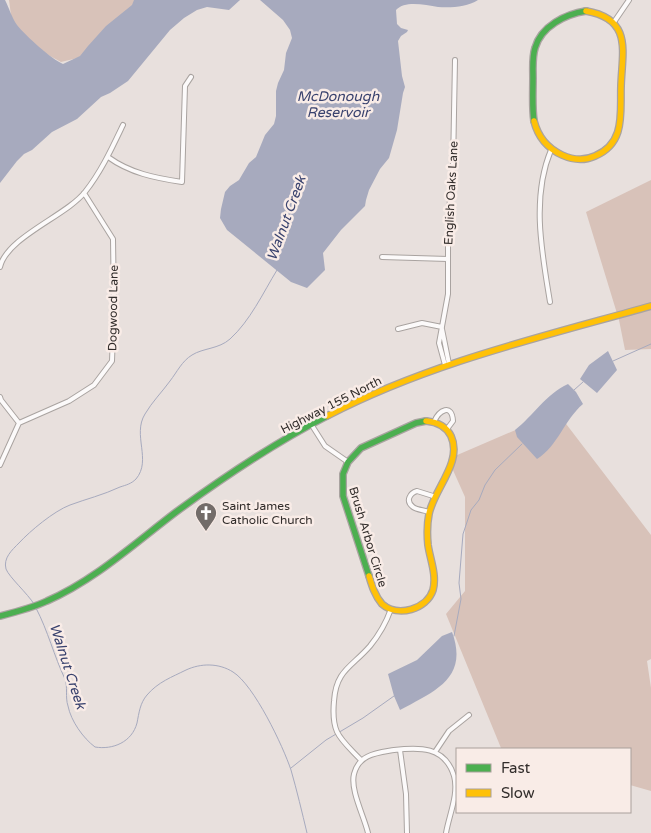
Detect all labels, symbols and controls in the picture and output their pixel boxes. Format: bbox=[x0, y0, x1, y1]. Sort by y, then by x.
water label: McDonough Reservoir bbox=[297, 88, 380, 121]
street label: English Oaks Lane bbox=[441, 140, 461, 245]
water label: Walnut Creek bbox=[263, 172, 310, 263]
street label: Dogwood Lane bbox=[105, 265, 121, 351]
street label: Highway 155 North bbox=[278, 373, 384, 437]
street label: Brush Arbor Circle bbox=[346, 485, 390, 589]
place label: Saint James Catholic Church bbox=[222, 499, 313, 527]
church icon: Saint James Catholic Church bbox=[194, 501, 218, 532]
water label: Walnut Creek bbox=[46, 621, 90, 712]
legend bbox=[456, 748, 631, 813]
text: Fast bbox=[501, 759, 531, 777]
text: Slow bbox=[501, 784, 535, 802]

